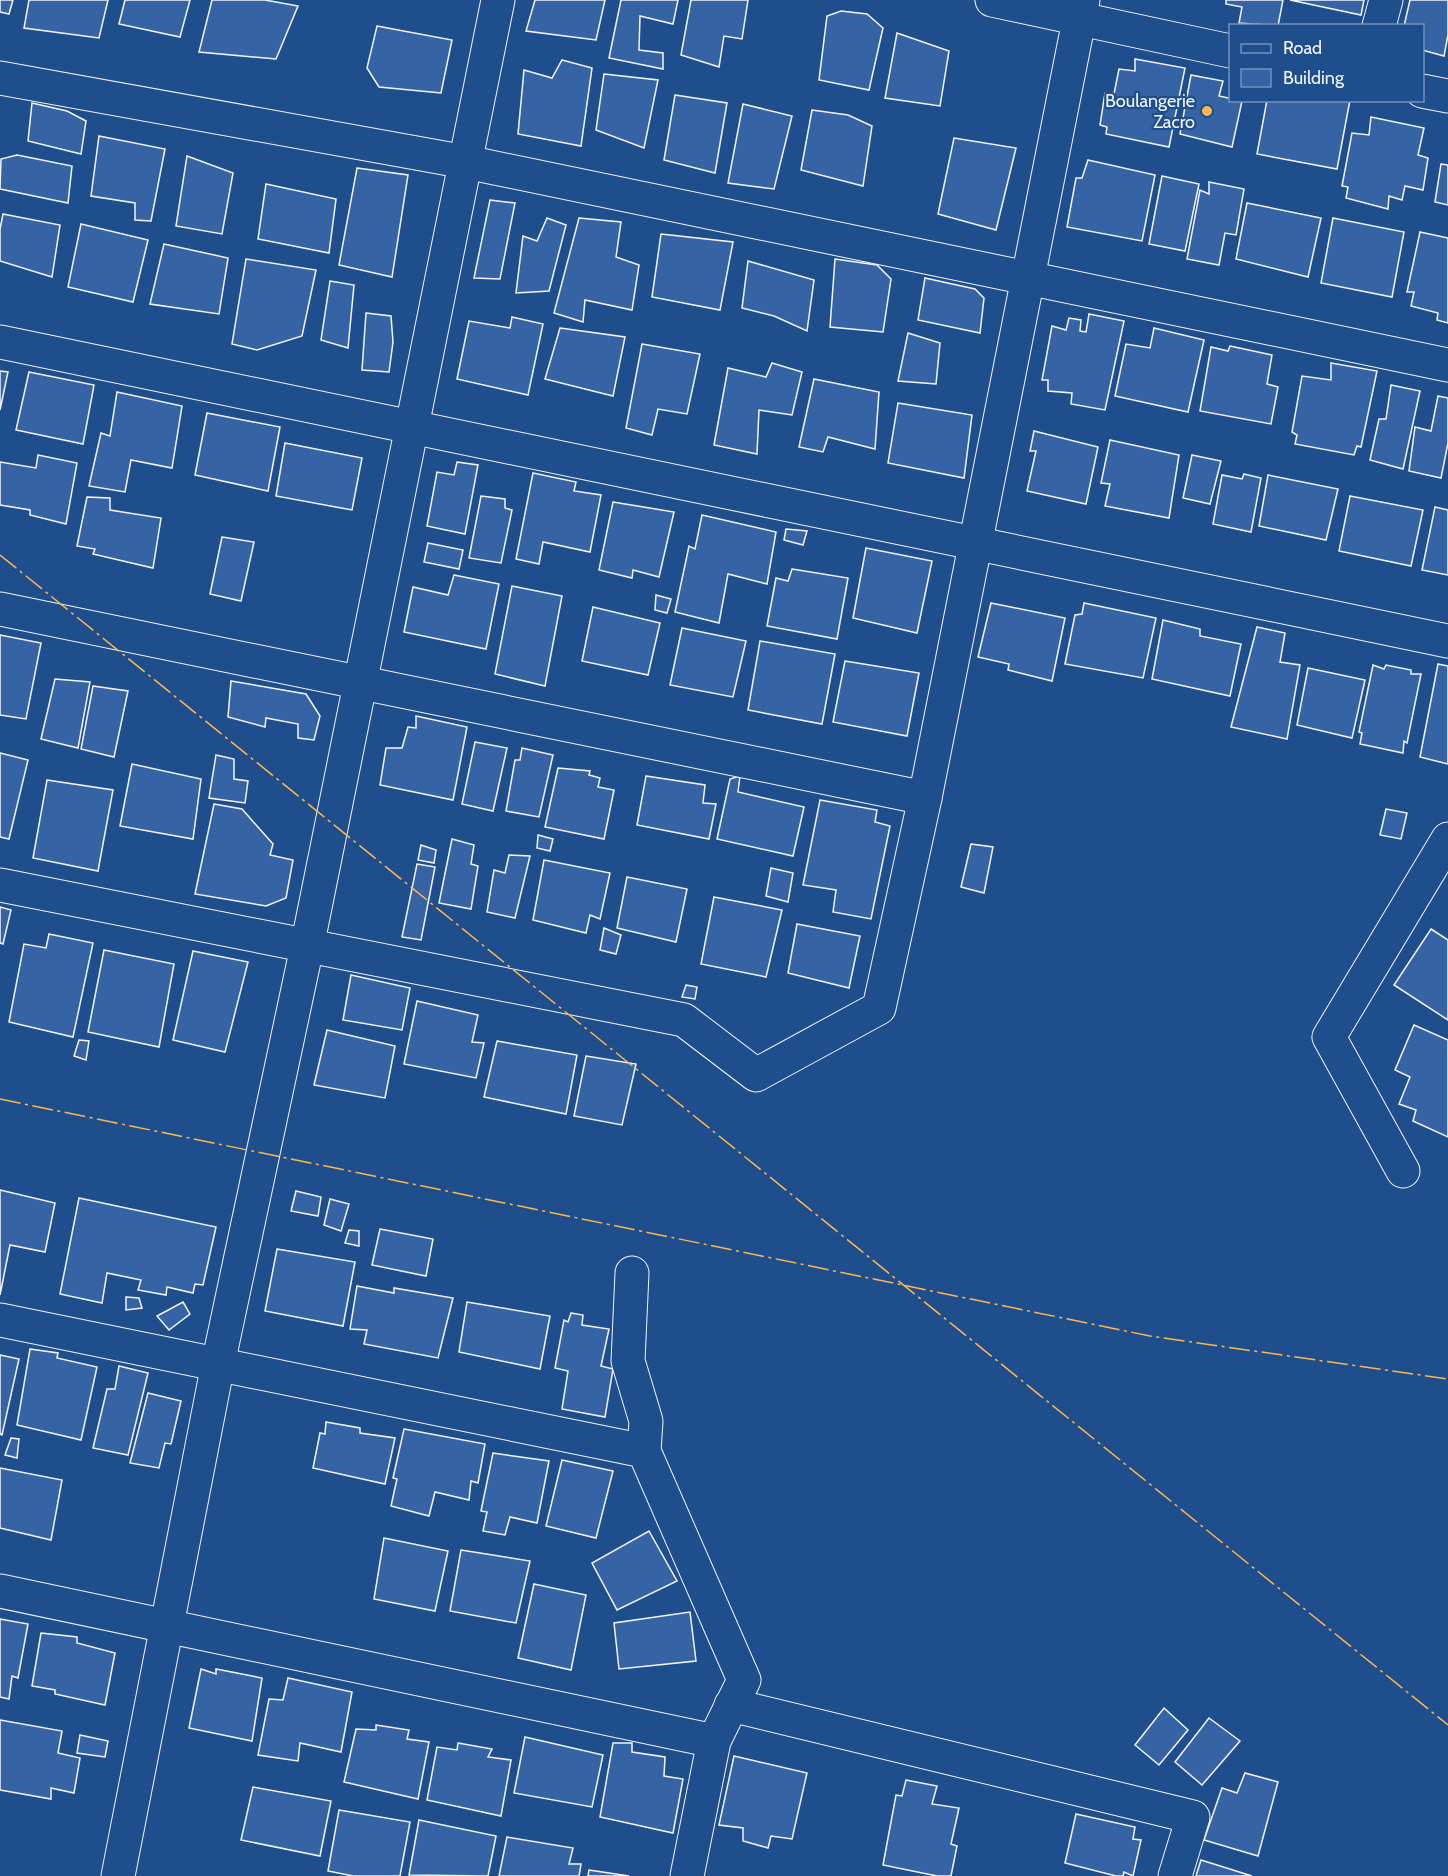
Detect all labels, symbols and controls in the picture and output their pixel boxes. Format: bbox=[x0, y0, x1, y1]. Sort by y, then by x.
legend bbox=[1229, 24, 1424, 102]
text: Road bbox=[1283, 37, 1322, 59]
text: Building bbox=[1283, 67, 1345, 89]
place label: Boulangerie Zacro bbox=[1105, 90, 1195, 133]
marker: Boulangerie Zacro bbox=[1200, 104, 1214, 118]

